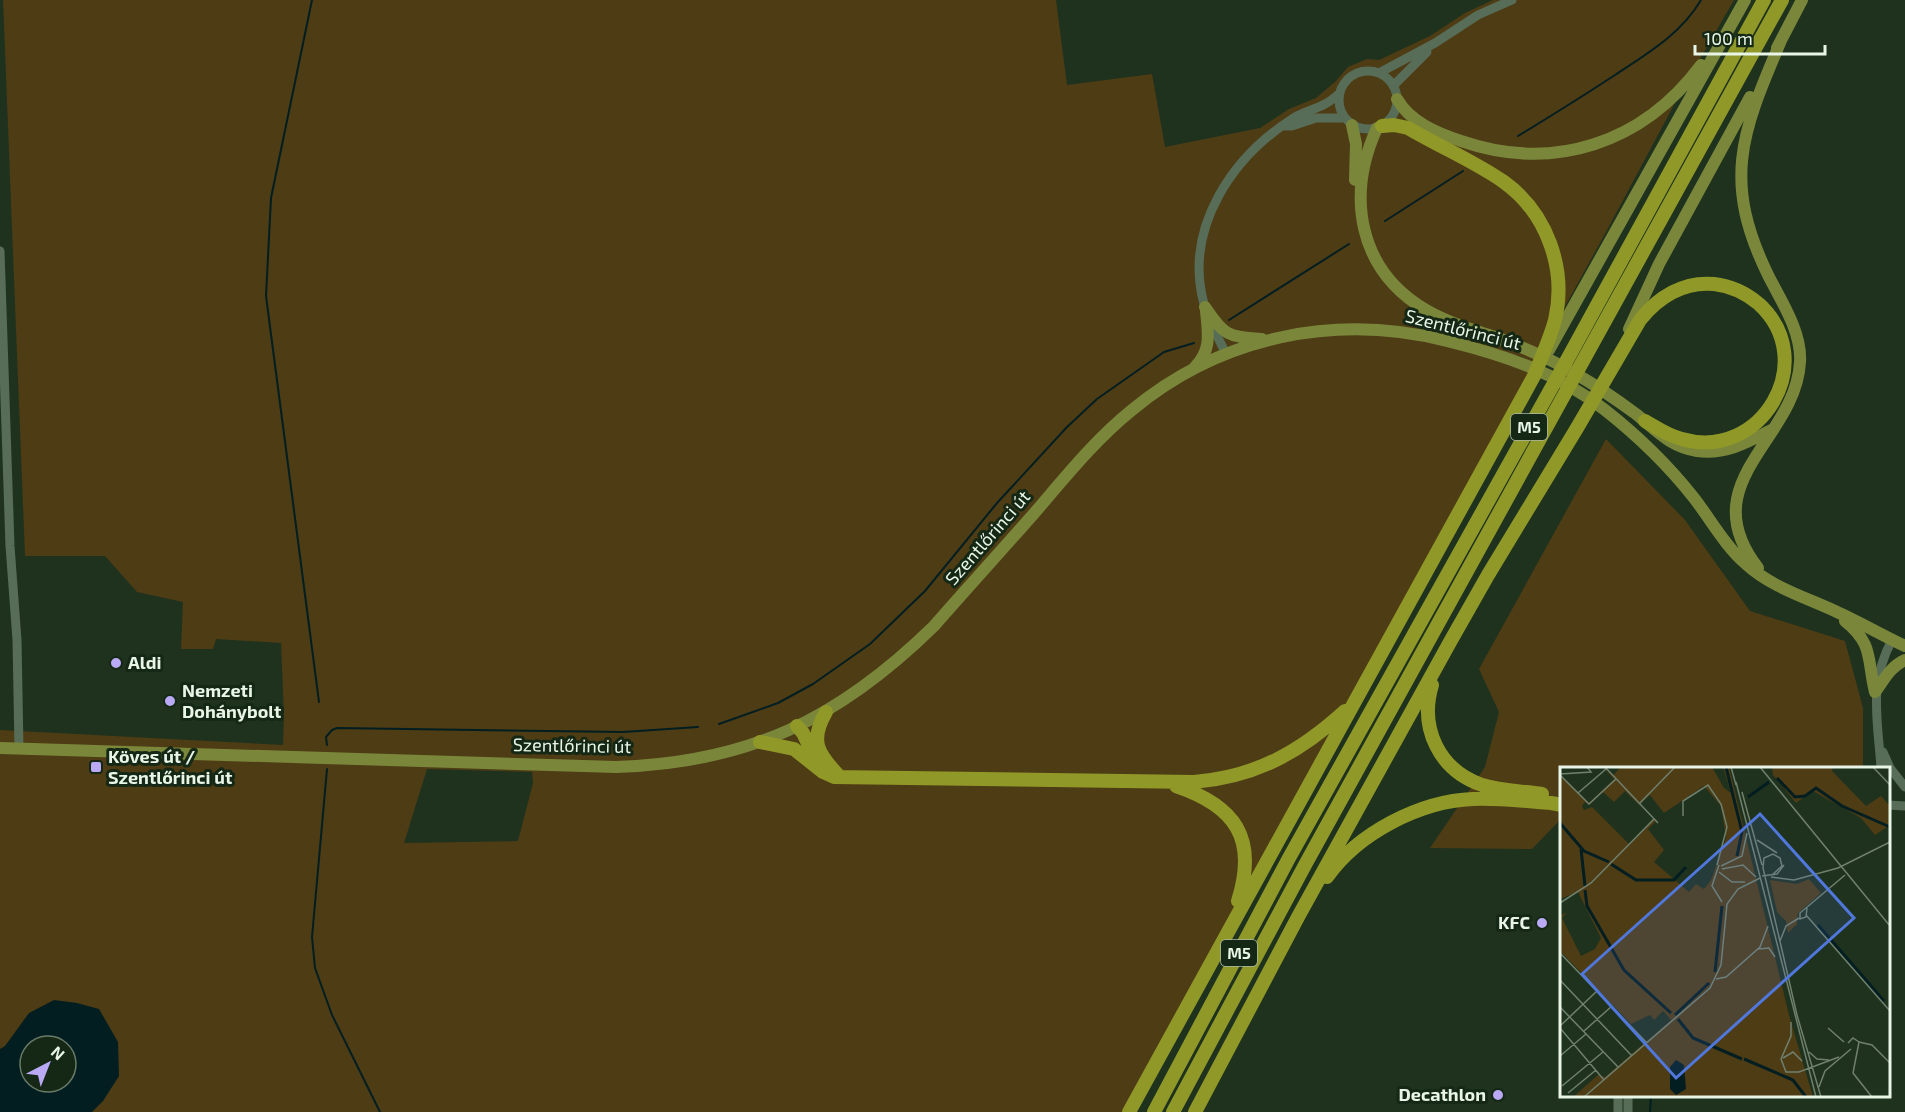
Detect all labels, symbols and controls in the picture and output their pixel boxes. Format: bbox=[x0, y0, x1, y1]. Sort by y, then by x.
scale bar bbox=[1695, 18, 1826, 56]
text: 100 m bbox=[1704, 27, 1753, 49]
street label: Szentlőrinci út bbox=[1403, 304, 1523, 354]
road number: M5 bbox=[1511, 414, 1547, 440]
street label: Szentlőrinci út bbox=[940, 485, 1034, 589]
place label: Aldi bbox=[128, 651, 161, 673]
marker: Aldi bbox=[109, 656, 123, 670]
place label: Nemzeti Dohánybolt bbox=[182, 679, 282, 722]
marker: Nemzeti Dohánybolt bbox=[163, 694, 177, 708]
street label: Szentlőrinci út bbox=[513, 733, 632, 757]
place label: Köves út / Szentlőrinci út bbox=[108, 745, 233, 788]
marker: Köves út / Szentlőrinci út bbox=[89, 760, 103, 774]
inset map bbox=[1560, 767, 1890, 1097]
place label: KFC bbox=[1498, 911, 1530, 933]
marker: KFC bbox=[1535, 916, 1549, 930]
road number: M5 bbox=[1221, 940, 1257, 966]
north arrow bbox=[18, 1034, 78, 1094]
text: N bbox=[48, 1042, 69, 1063]
place label: Decathlon bbox=[1399, 1083, 1486, 1105]
marker: Decathlon bbox=[1491, 1088, 1505, 1102]

